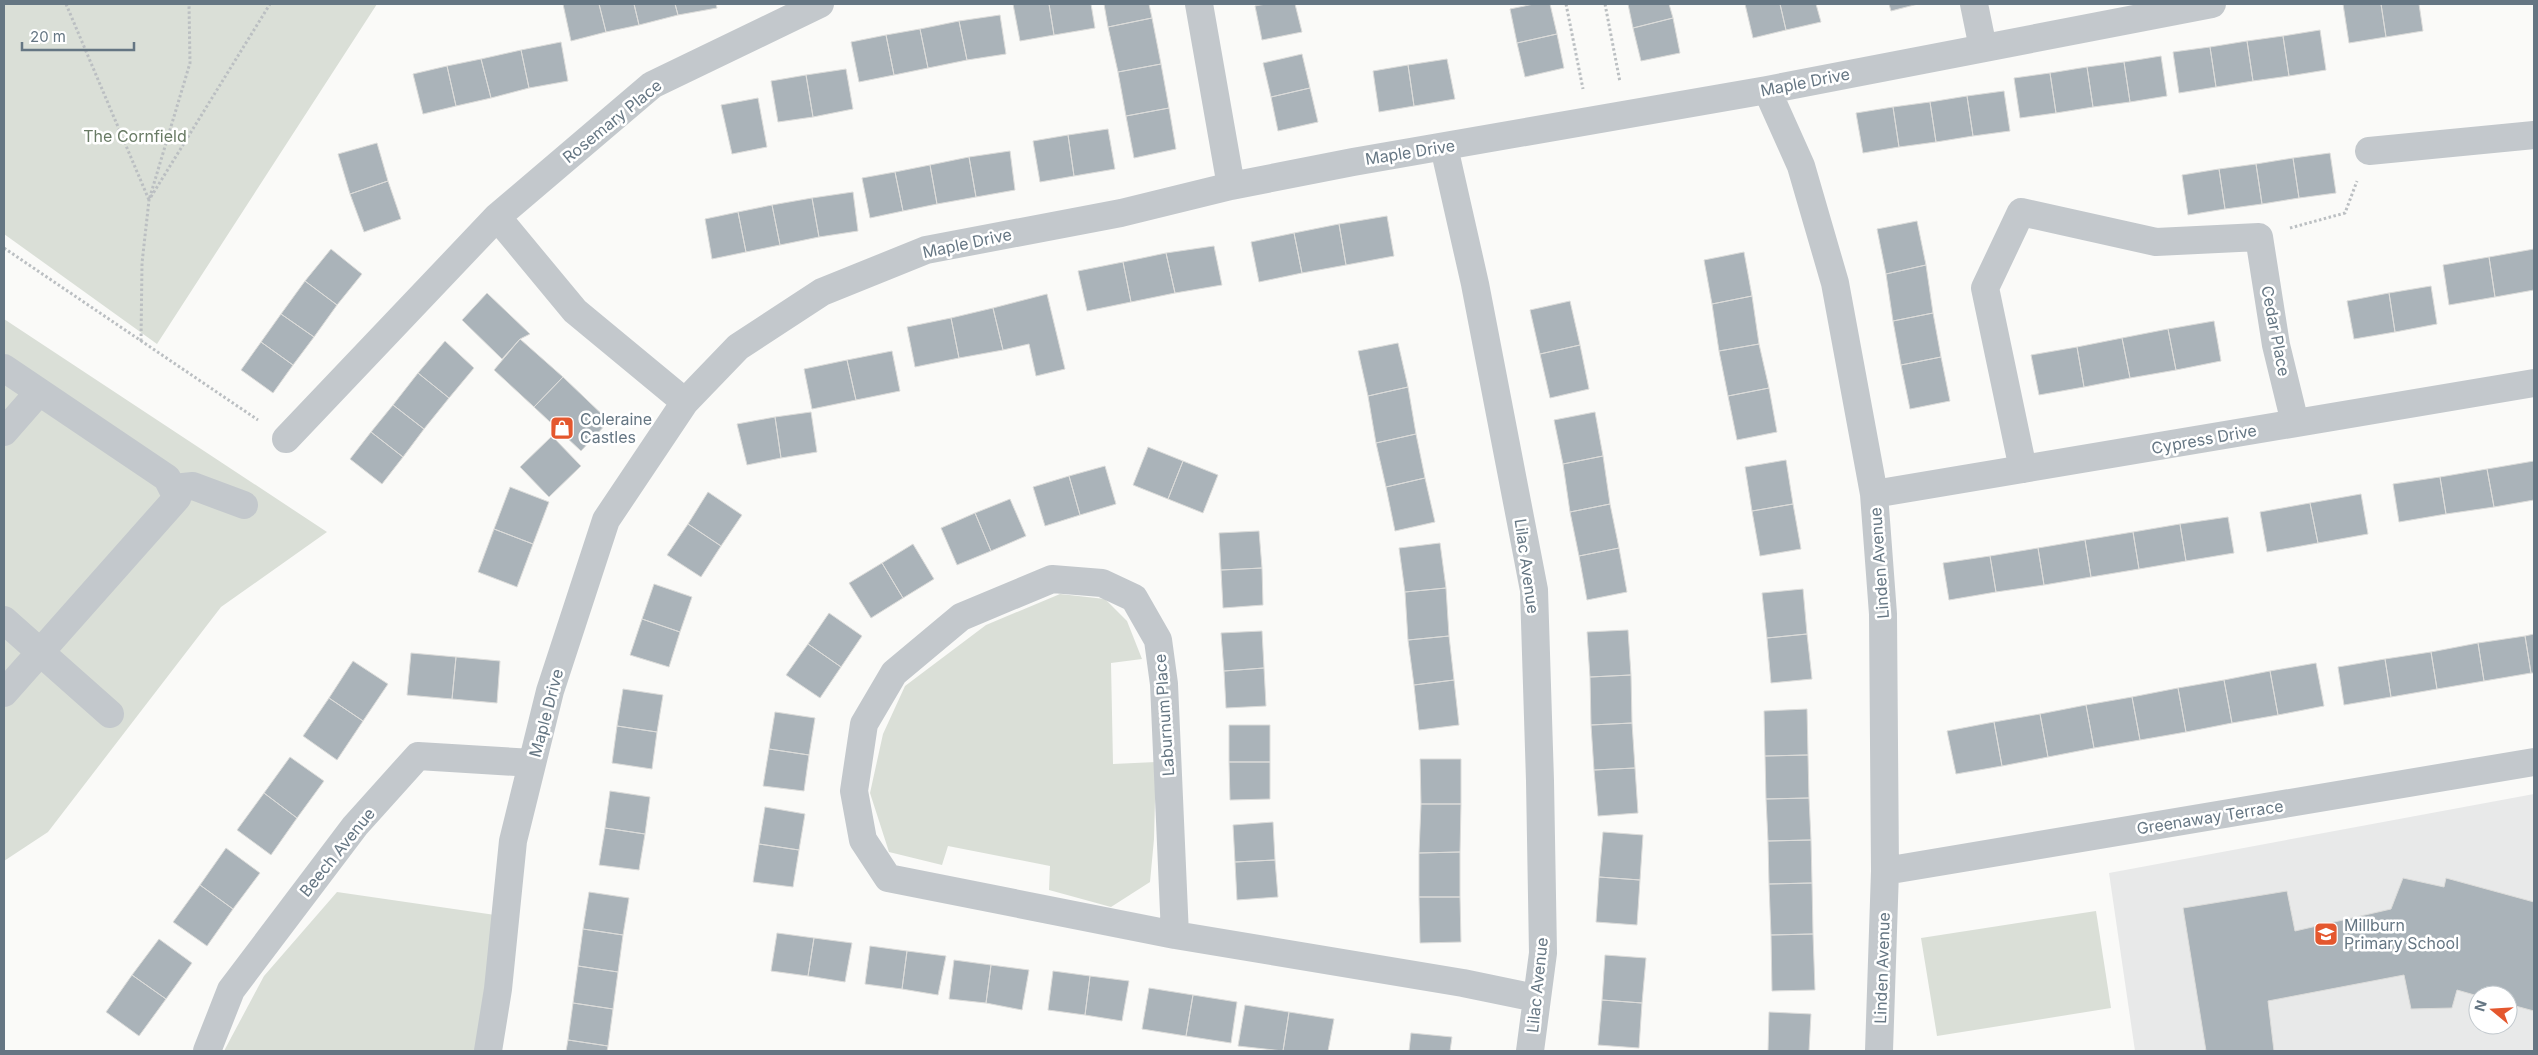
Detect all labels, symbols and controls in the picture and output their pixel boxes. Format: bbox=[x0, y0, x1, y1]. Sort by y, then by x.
scale bar bbox=[22, 20, 135, 52]
text: 20 m bbox=[30, 27, 66, 46]
street label: Maple Drive bbox=[1759, 64, 1851, 100]
street label: Rosemary Place bbox=[558, 75, 666, 167]
park label: The Cornfield bbox=[83, 126, 187, 146]
street label: Maple Drive bbox=[1364, 135, 1456, 169]
street label: Maple Drive bbox=[921, 224, 1013, 262]
street label: Cedar Place bbox=[2257, 284, 2295, 378]
place label: Coleraine Castles bbox=[580, 409, 652, 447]
shop icon: Coleraine Castles bbox=[549, 415, 575, 441]
street label: Cypress Drive bbox=[2150, 420, 2258, 458]
street label: Linden Avenue bbox=[1865, 507, 1893, 619]
street label: Lilac Avenue bbox=[1510, 517, 1544, 615]
street label: Laburnum Place bbox=[1150, 653, 1178, 777]
street label: Maple Drive bbox=[525, 667, 567, 759]
street label: Greenaway Terrace bbox=[2135, 796, 2285, 838]
street label: Beech Avenue bbox=[295, 804, 379, 900]
street label: Linden Avenue bbox=[1870, 912, 1894, 1024]
place label: Millburn Primary School bbox=[2344, 915, 2459, 953]
school or university icon: Millburn Primary School bbox=[2313, 921, 2339, 947]
street label: Lilac Avenue bbox=[1522, 936, 1552, 1034]
north arrow bbox=[2468, 985, 2518, 1035]
text: N bbox=[2470, 998, 2490, 1014]

